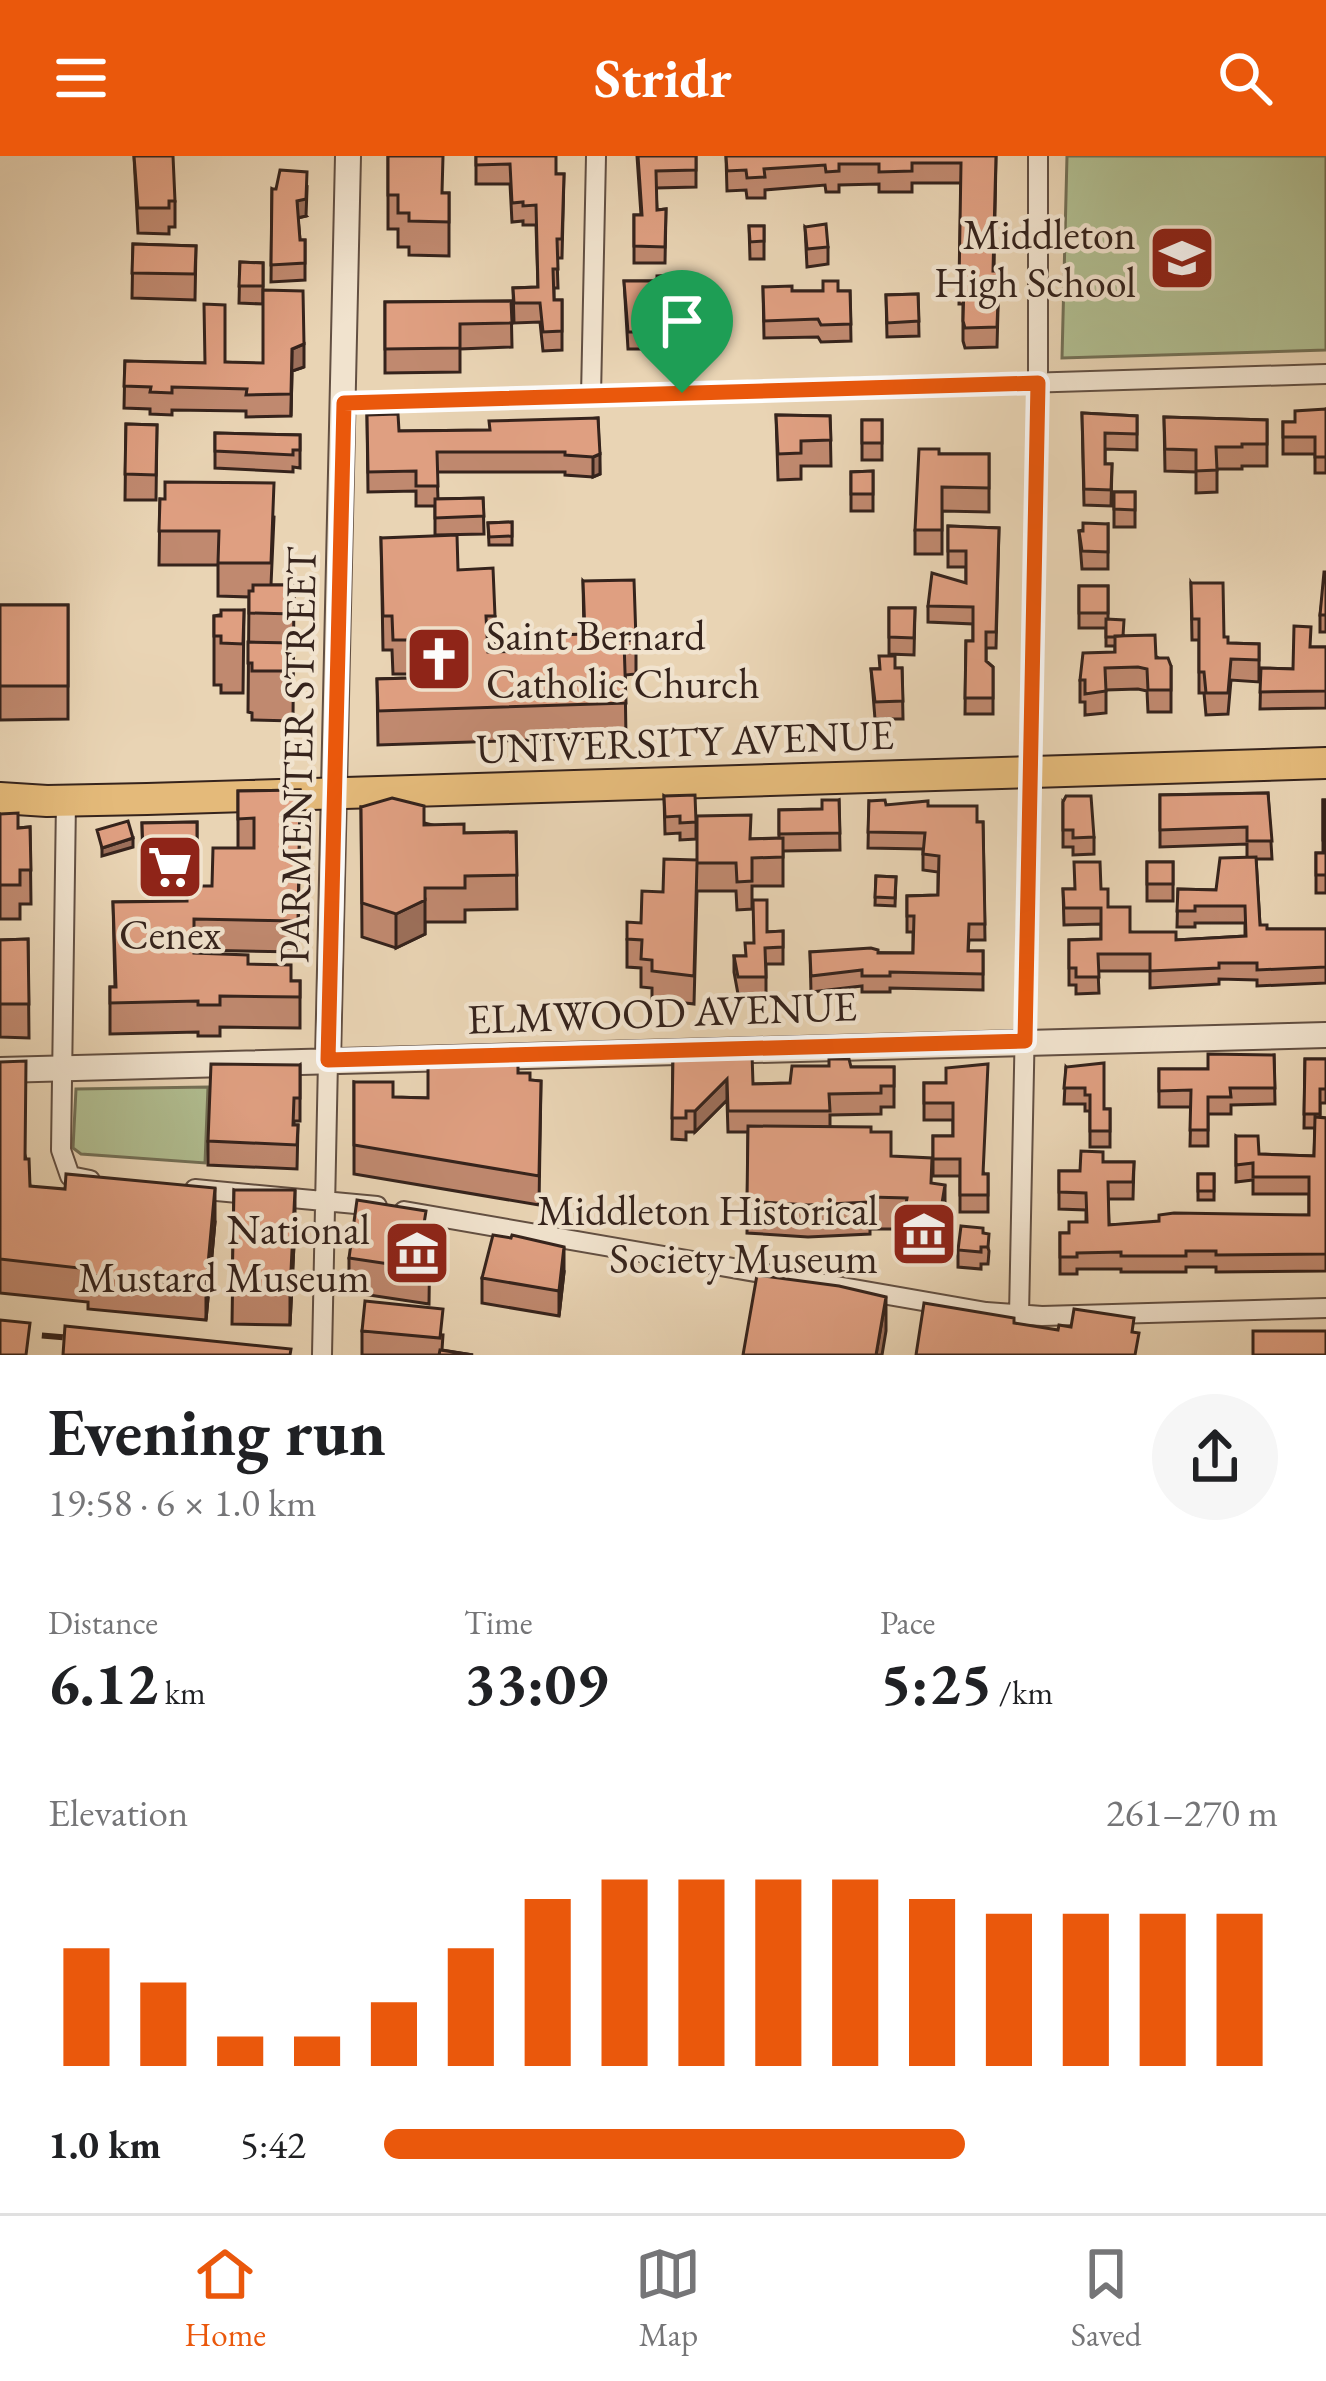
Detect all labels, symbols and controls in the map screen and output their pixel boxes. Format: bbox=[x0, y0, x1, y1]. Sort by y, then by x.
text: Stridr bbox=[594, 43, 732, 113]
icon: menu bbox=[48, 45, 114, 111]
icon: search bbox=[1212, 45, 1278, 111]
place label: Middleton High School bbox=[934, 207, 1136, 310]
school or university icon: Middleton High School bbox=[1147, 223, 1217, 293]
pin bbox=[631, 270, 733, 393]
icon: arrive bbox=[649, 288, 715, 354]
street label: PARMENTER STREET bbox=[266, 545, 329, 964]
place label: Saint Bernard Catholic Church bbox=[486, 608, 760, 711]
church icon: Saint Bernard Catholic Church bbox=[404, 624, 474, 694]
street label: UNIVERSITY AVENUE bbox=[475, 707, 895, 776]
supermarket icon: Cenex bbox=[135, 832, 205, 902]
place label: Cenex bbox=[119, 907, 221, 962]
street label: ELMWOOD AVENUE bbox=[466, 978, 858, 1047]
place label: Middleton Historical Society Museum bbox=[537, 1183, 878, 1286]
museum icon: Middleton Historical Society Museum bbox=[889, 1199, 959, 1269]
place label: National Mustard Museum bbox=[78, 1202, 370, 1305]
museum icon: National Mustard Museum bbox=[382, 1218, 452, 1288]
text: Evening run bbox=[48, 1389, 386, 1475]
button: share bbox=[1152, 1394, 1278, 1520]
text: 19:58 · 6 × 1.0 km bbox=[48, 1477, 317, 1528]
text: Distance bbox=[48, 1601, 158, 1644]
text: Time bbox=[464, 1601, 533, 1644]
text: Pace bbox=[880, 1601, 935, 1644]
text: 6.12 bbox=[48, 1644, 158, 1722]
text: 33:09 bbox=[464, 1644, 608, 1722]
text: 5:25 bbox=[880, 1644, 992, 1722]
text: km bbox=[158, 1671, 206, 1714]
text: /km bbox=[992, 1671, 1053, 1714]
text: Elevation bbox=[48, 1787, 188, 1838]
text: 261–270 m bbox=[1106, 1787, 1278, 1838]
text: 1.0 km bbox=[48, 2119, 161, 2170]
text: 5:42 bbox=[240, 2119, 306, 2170]
tab: Home bbox=[185, 2241, 266, 2356]
tab: Map bbox=[635, 2241, 701, 2356]
tab: Saved bbox=[1071, 2241, 1141, 2356]

